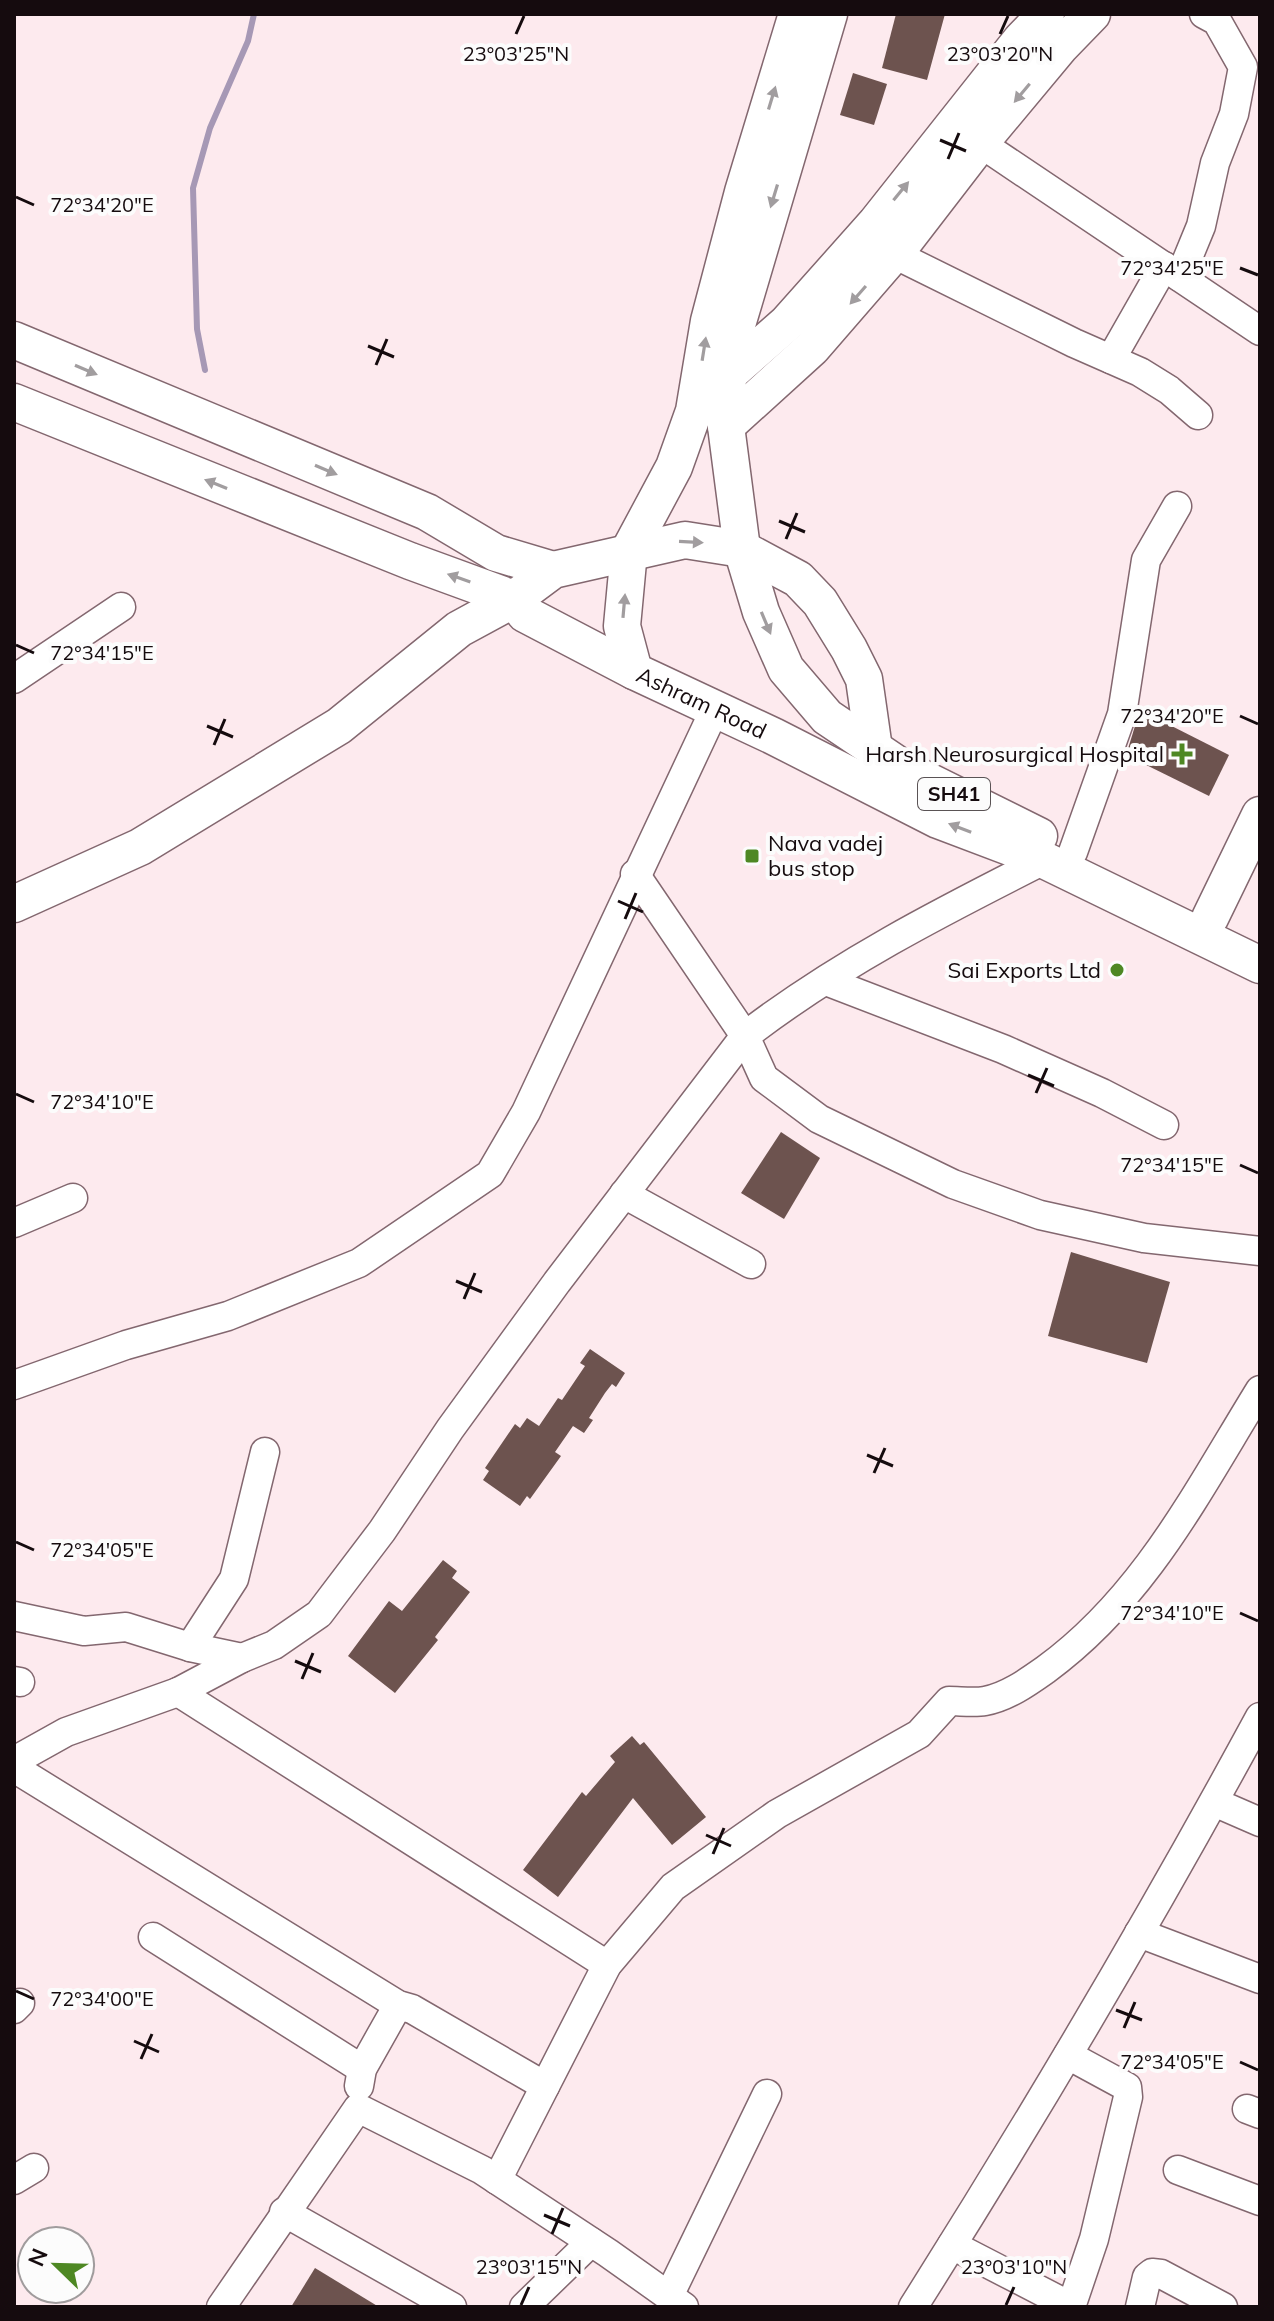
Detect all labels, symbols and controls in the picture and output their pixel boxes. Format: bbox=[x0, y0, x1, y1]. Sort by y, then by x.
text: 23°03'25"N bbox=[463, 41, 569, 66]
text: 23°03'20"N bbox=[947, 41, 1053, 66]
one-way arrow bbox=[1014, 83, 1031, 103]
one-way arrow bbox=[766, 86, 779, 110]
one-way arrow bbox=[892, 181, 909, 201]
one-way arrow bbox=[767, 184, 780, 208]
text: 72°34'20"E bbox=[50, 192, 154, 217]
text: 72°34'25"E bbox=[1120, 255, 1224, 280]
one-way arrow bbox=[850, 285, 867, 305]
one-way arrow bbox=[699, 336, 711, 361]
one-way arrow bbox=[74, 363, 98, 376]
one-way arrow bbox=[314, 464, 338, 477]
one-way arrow bbox=[204, 477, 228, 490]
one-way arrow bbox=[678, 536, 704, 549]
one-way arrow bbox=[446, 571, 470, 583]
one-way arrow bbox=[618, 594, 631, 619]
one-way arrow bbox=[760, 611, 773, 635]
text: 72°34'15"E bbox=[50, 640, 154, 665]
street label: Ashram Road bbox=[632, 660, 771, 745]
text: 72°34'20"E bbox=[1120, 703, 1224, 728]
place label: Harsh Neurosurgical Hospital bbox=[865, 740, 1164, 768]
marker: Harsh Neurosurgical Hospital bbox=[1171, 743, 1193, 765]
road number: SH41 bbox=[918, 778, 990, 810]
one-way arrow bbox=[948, 821, 972, 834]
place label: Nava vadej bus stop bbox=[768, 829, 883, 882]
marker: Nava vadej bus stop bbox=[743, 847, 761, 865]
place label: Sai Exports Ltd bbox=[947, 956, 1101, 984]
marker: Sai Exports Ltd bbox=[1108, 961, 1126, 979]
text: 72°34'10"E bbox=[50, 1089, 154, 1114]
text: 72°34'15"E bbox=[1120, 1152, 1224, 1177]
text: 72°34'05"E bbox=[50, 1537, 154, 1562]
text: 72°34'10"E bbox=[1120, 1600, 1224, 1625]
text: 72°34'00"E bbox=[50, 1986, 154, 2011]
text: 72°34'05"E bbox=[1120, 2049, 1224, 2074]
north arrow bbox=[16, 2225, 96, 2305]
text: N bbox=[21, 2244, 54, 2270]
text: 23°03'15"N bbox=[476, 2254, 582, 2279]
text: 23°03'10"N bbox=[961, 2254, 1067, 2279]

